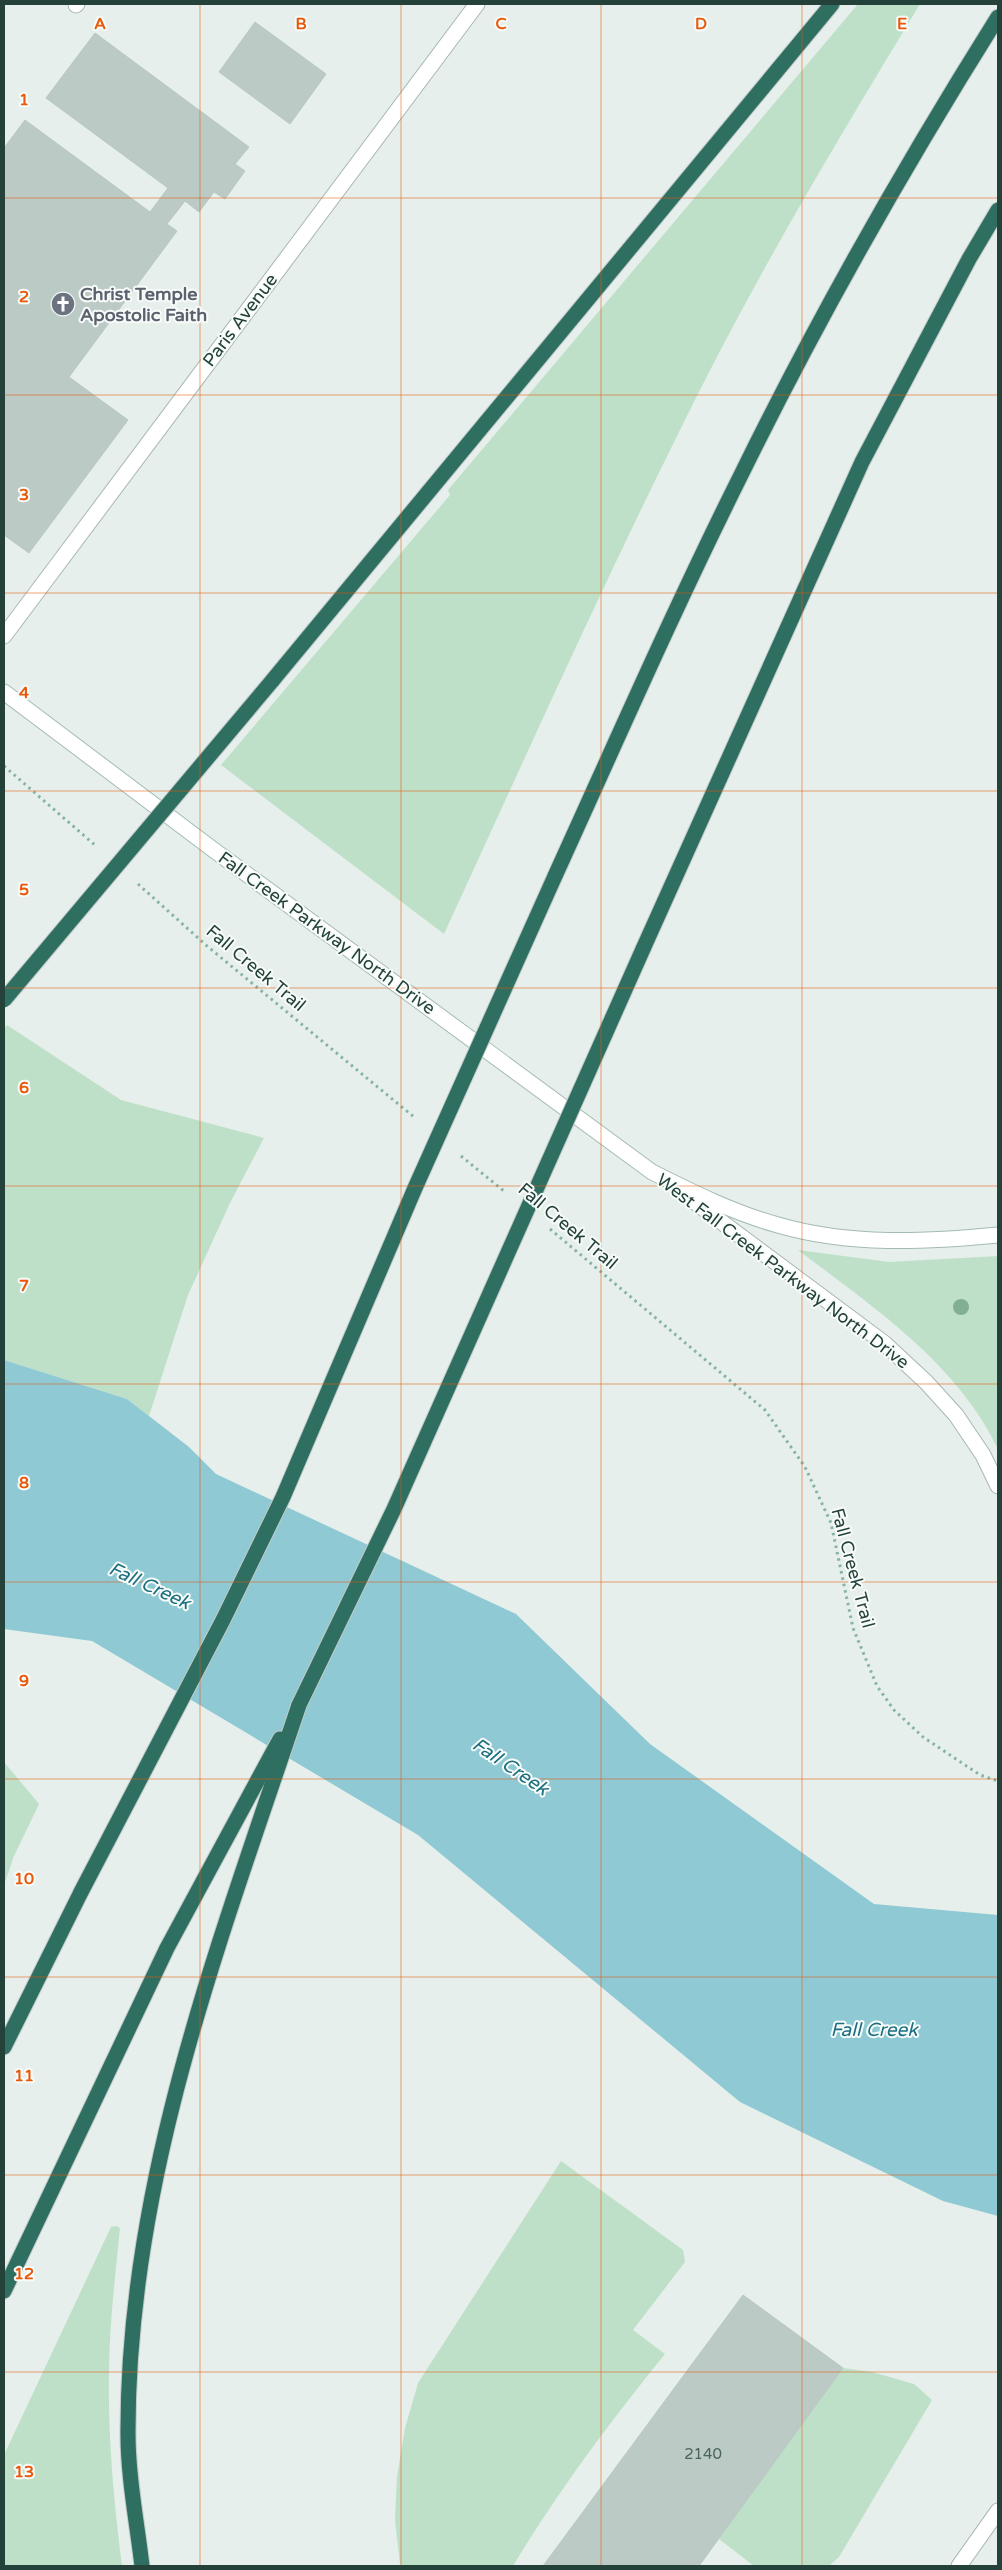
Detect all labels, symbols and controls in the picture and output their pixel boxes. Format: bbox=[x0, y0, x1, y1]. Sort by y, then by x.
text: A bbox=[94, 14, 106, 34]
text: B bbox=[295, 14, 307, 34]
text: C bbox=[495, 14, 507, 34]
text: D bbox=[695, 14, 707, 34]
text: E bbox=[897, 14, 907, 34]
text: 1 bbox=[19, 90, 29, 110]
street label: Paris Avenue bbox=[198, 269, 282, 371]
place label: Christ Temple Apostolic Faith bbox=[80, 283, 207, 326]
text: 2 bbox=[19, 287, 29, 307]
church icon: Christ Temple Apostolic Faith bbox=[50, 291, 76, 317]
text: 3 bbox=[19, 485, 29, 505]
text: 4 bbox=[19, 683, 29, 703]
street label: Fall Creek Parkway North Drive bbox=[214, 847, 440, 1019]
text: 5 bbox=[19, 880, 29, 900]
street label: Fall Creek Trail bbox=[202, 920, 310, 1016]
text: 6 bbox=[19, 1078, 29, 1098]
street label: West Fall Creek Parkway North Drive bbox=[652, 1169, 914, 1373]
street label: Fall Creek Trail bbox=[514, 1178, 622, 1274]
text: 7 bbox=[19, 1276, 29, 1296]
text: 8 bbox=[19, 1473, 29, 1493]
street label: Fall Creek Trail bbox=[826, 1506, 880, 1630]
water label: Fall Creek bbox=[105, 1558, 195, 1615]
text: 9 bbox=[19, 1671, 29, 1691]
water label: Fall Creek bbox=[468, 1733, 554, 1801]
text: 10 bbox=[14, 1869, 34, 1889]
water label: Fall Creek bbox=[830, 2019, 919, 2041]
text: 11 bbox=[14, 2066, 34, 2086]
text: 12 bbox=[14, 2264, 34, 2284]
house number: 2140 bbox=[684, 2445, 722, 2463]
text: 13 bbox=[14, 2462, 34, 2482]

